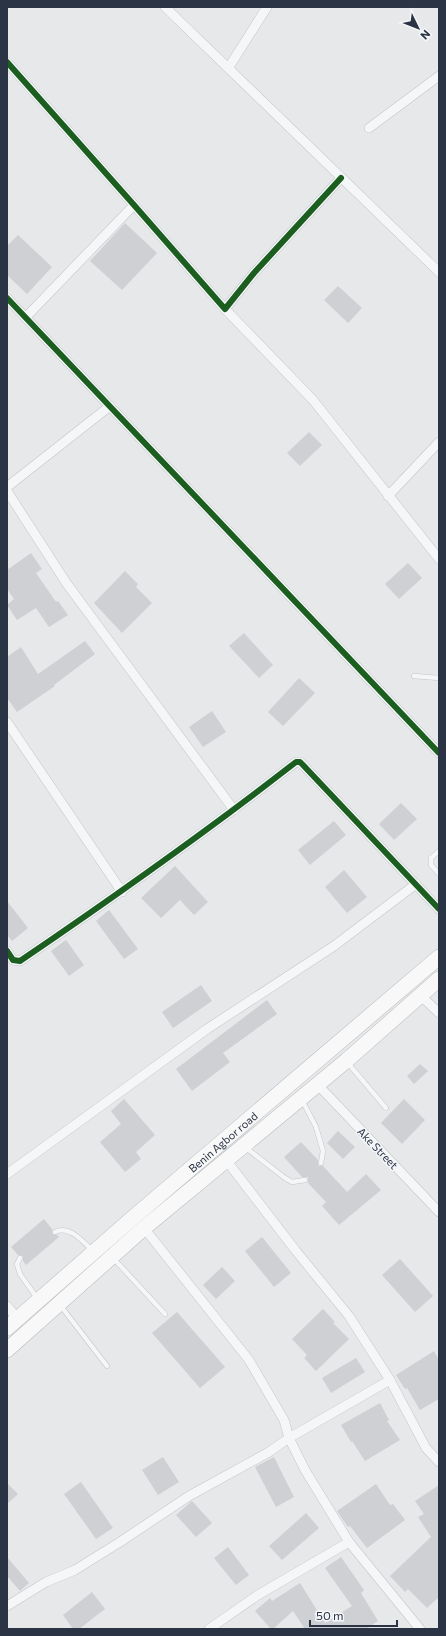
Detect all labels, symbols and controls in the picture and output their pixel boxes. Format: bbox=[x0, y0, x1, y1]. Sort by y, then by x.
north arrow bbox=[398, 8, 438, 48]
text: N bbox=[418, 28, 433, 43]
street label: Benin Agbor road bbox=[185, 1109, 260, 1174]
street label: Ake Street bbox=[355, 1125, 401, 1172]
scale bar bbox=[310, 1602, 397, 1628]
text: 50 m bbox=[316, 1608, 344, 1622]

